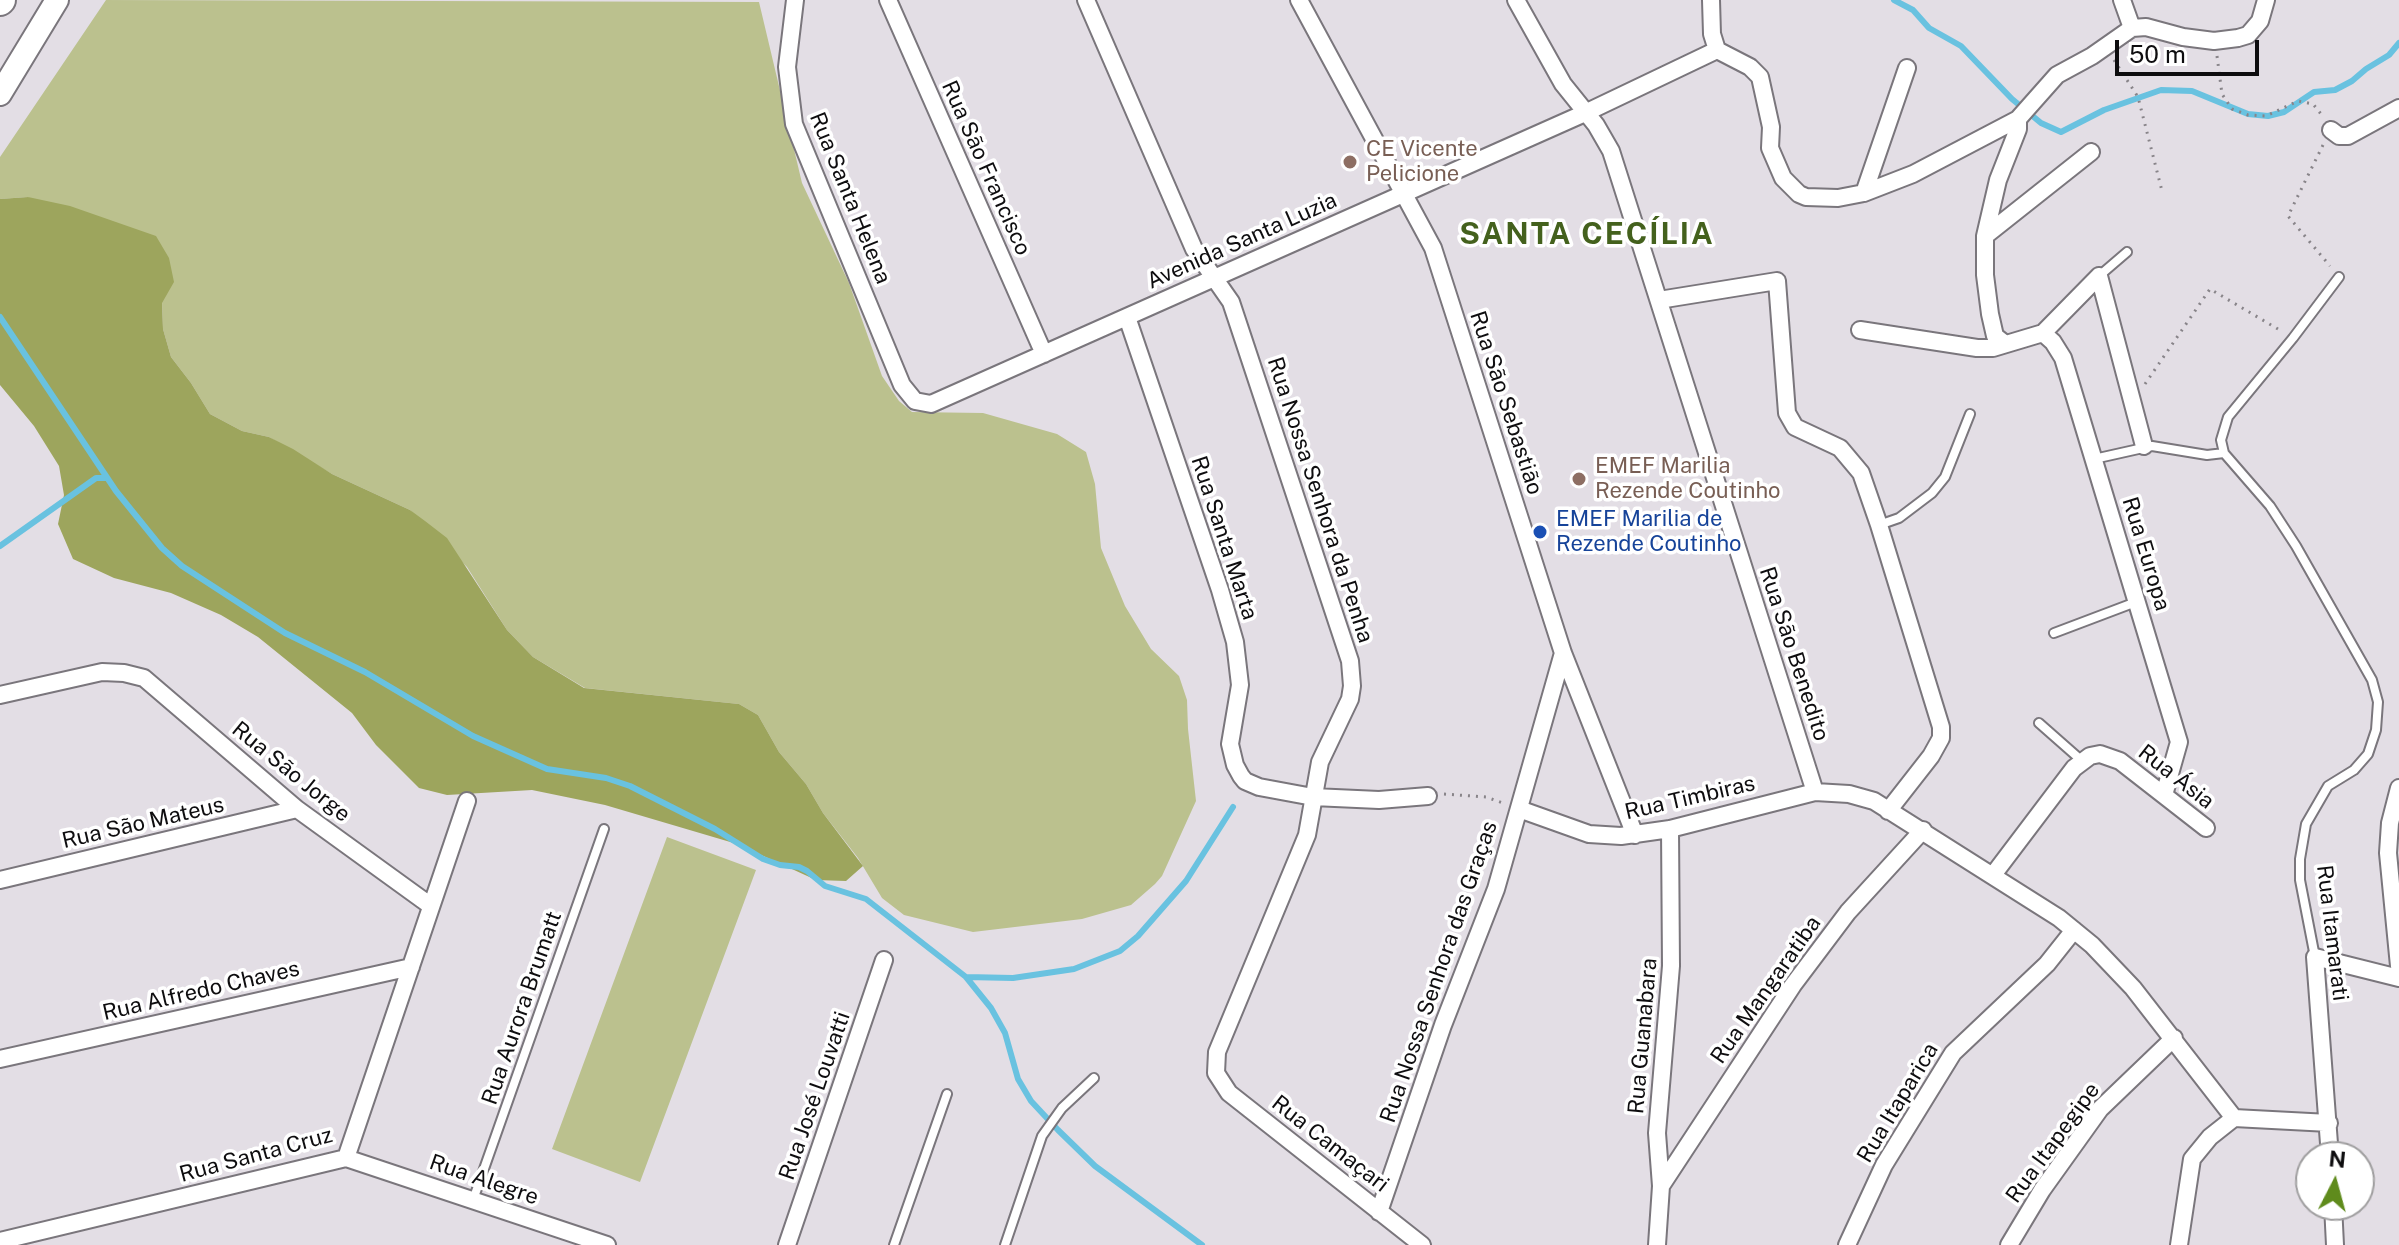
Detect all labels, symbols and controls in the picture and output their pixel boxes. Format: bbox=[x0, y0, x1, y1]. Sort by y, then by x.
scale bar bbox=[2119, 24, 2263, 74]
text: 50 m bbox=[2129, 40, 2186, 68]
street label: Rua São Francisco bbox=[936, 77, 1036, 259]
street label: Rua Santa Helena bbox=[804, 108, 896, 288]
place label: CE Vicente Pelicione bbox=[1366, 136, 1478, 188]
marker: CE Vicente Pelicione bbox=[1341, 153, 1359, 171]
street label: Avenida Santa Luzia bbox=[1143, 187, 1341, 295]
district label: SANTA CECÍLIA bbox=[1459, 217, 1715, 253]
street label: Rua São Sebastião bbox=[1464, 308, 1548, 498]
street label: Rua Nossa Senhora da Penha bbox=[1261, 354, 1379, 646]
street label: Rua Santa Marta bbox=[1185, 453, 1263, 623]
place label: EMEF Marilia Rezende Coutinho bbox=[1595, 453, 1781, 504]
marker: EMEF Marilia Rezende Coutinho bbox=[1570, 470, 1588, 488]
street label: Rua Europa bbox=[2116, 494, 2176, 614]
place label: EMEF Marilia de Rezende Coutinho bbox=[1556, 506, 1742, 558]
marker: EMEF Marilia de Rezende Coutinho bbox=[1531, 523, 1549, 541]
street label: Rua São Benedito bbox=[1753, 564, 1835, 744]
street label: Rua São Jorge bbox=[226, 716, 356, 828]
street label: Rua Ásia bbox=[2133, 739, 2219, 815]
street label: Rua Timbiras bbox=[1622, 770, 1758, 826]
street label: Rua São Mateus bbox=[60, 792, 226, 854]
street label: Rua Nossa Senhora das Graças bbox=[1375, 818, 1503, 1126]
street label: Rua Itamarati bbox=[2311, 863, 2353, 1003]
street label: Rua Aurora Brumatt bbox=[476, 908, 568, 1108]
street label: Rua Mangaratiba bbox=[1705, 911, 1827, 1069]
street label: Rua Alfredo Chaves bbox=[100, 956, 302, 1026]
street label: Rua Guanabara bbox=[1623, 957, 1663, 1115]
street label: Rua José Louvatti bbox=[774, 1008, 856, 1184]
street label: Rua Itaparica bbox=[1852, 1038, 1944, 1168]
street label: Rua Itapegipe bbox=[2001, 1078, 2105, 1208]
street label: Rua Camaçari bbox=[1266, 1090, 1394, 1198]
street label: Rua Santa Cruz bbox=[177, 1122, 335, 1188]
north arrow bbox=[2295, 1141, 2375, 1221]
text: N bbox=[2327, 1145, 2347, 1173]
street label: Rua Alegre bbox=[426, 1149, 542, 1211]

